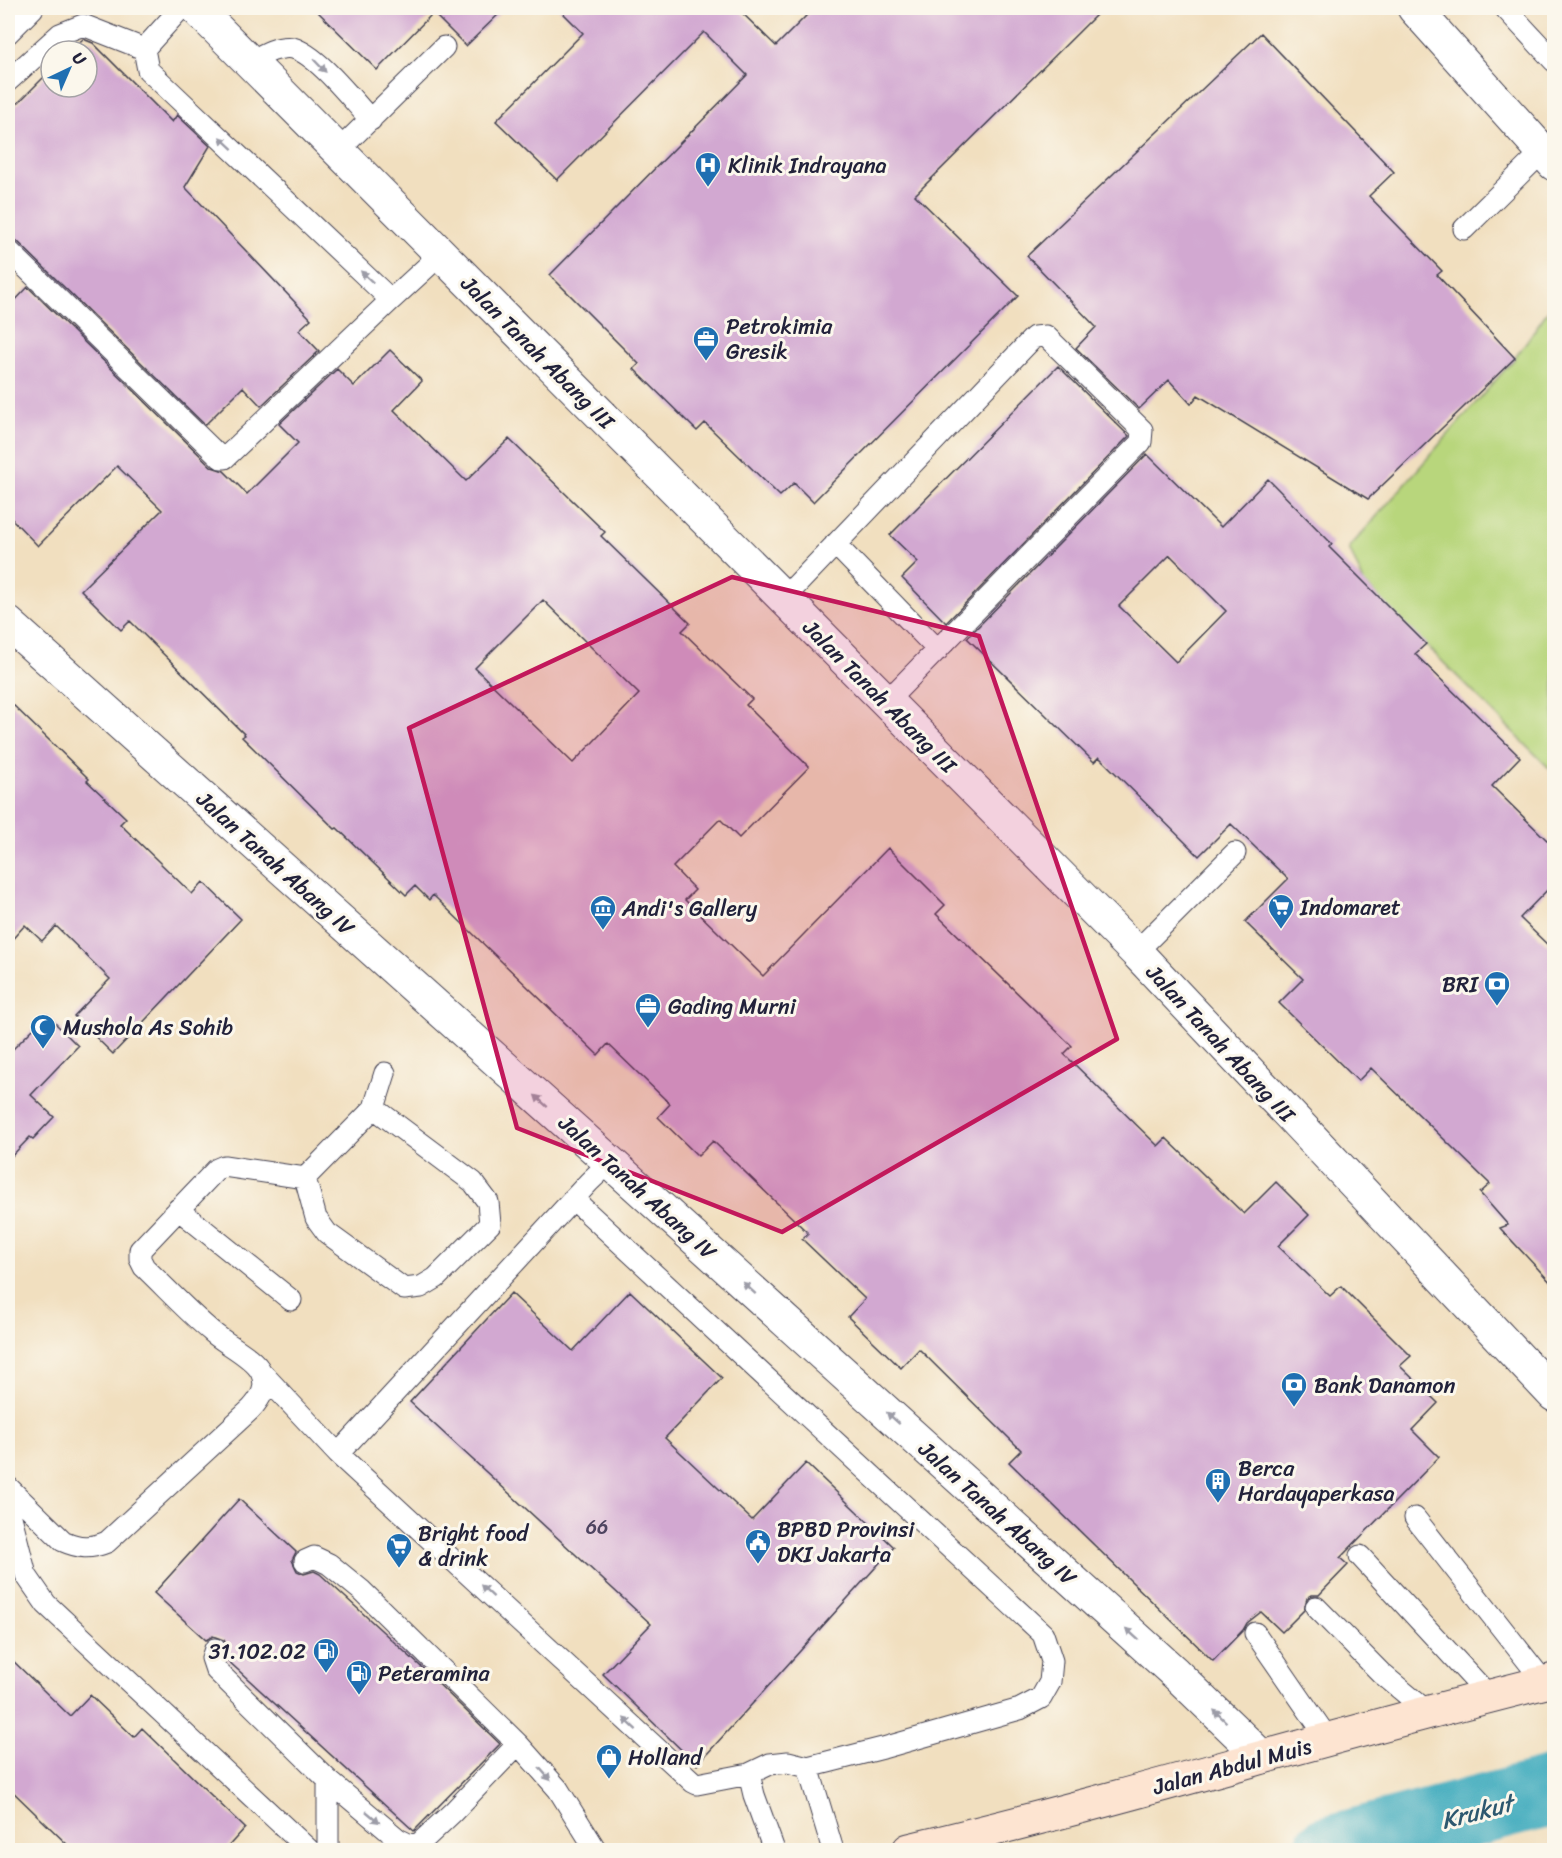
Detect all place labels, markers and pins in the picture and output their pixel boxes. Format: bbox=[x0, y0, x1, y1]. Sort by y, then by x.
place label: Klinik Indrayana bbox=[728, 146, 887, 185]
hospital icon: Klinik Indrayana bbox=[693, 150, 723, 188]
place label: Petrokimia Gresik bbox=[726, 307, 833, 371]
office icon: Petrokimia Gresik bbox=[691, 324, 721, 362]
place label: Indomaret bbox=[1299, 888, 1401, 927]
place label: Andi's Gallery bbox=[621, 889, 758, 928]
supermarket icon: Indomaret bbox=[1266, 892, 1296, 930]
museum icon: Andi's Gallery bbox=[588, 893, 618, 931]
place label: BRI bbox=[1442, 965, 1479, 1004]
bank icon: BRI bbox=[1482, 969, 1512, 1007]
place label: Gading Murni bbox=[668, 987, 797, 1026]
office icon: Gading Murni bbox=[633, 991, 663, 1029]
place label: Mushola As Sohib bbox=[63, 1008, 233, 1047]
mosque icon: Mushola As Sohib bbox=[28, 1012, 58, 1050]
place label: Bank Danamon bbox=[1314, 1366, 1455, 1405]
bank icon: Bank Danamon bbox=[1279, 1370, 1309, 1408]
place label: Berca Hardayaperkasa bbox=[1238, 1449, 1394, 1513]
building icon: Berca Hardayaperkasa bbox=[1203, 1466, 1233, 1504]
place label: BPBD Provinsi DKI Jakarta bbox=[777, 1510, 915, 1574]
place label: Bright food & drink bbox=[418, 1514, 530, 1578]
public building icon: BPBD Provinsi DKI Jakarta bbox=[743, 1527, 773, 1565]
supermarket icon: Bright food & drink bbox=[384, 1531, 414, 1569]
place label: 31.102.02 bbox=[209, 1632, 306, 1671]
fuel station icon: 31.102.02 bbox=[311, 1636, 341, 1674]
place label: Peteramina bbox=[378, 1654, 490, 1693]
fuel station icon: Peteramina bbox=[344, 1658, 374, 1696]
place label: Holland bbox=[628, 1738, 703, 1777]
shop icon: Holland bbox=[594, 1742, 624, 1780]

